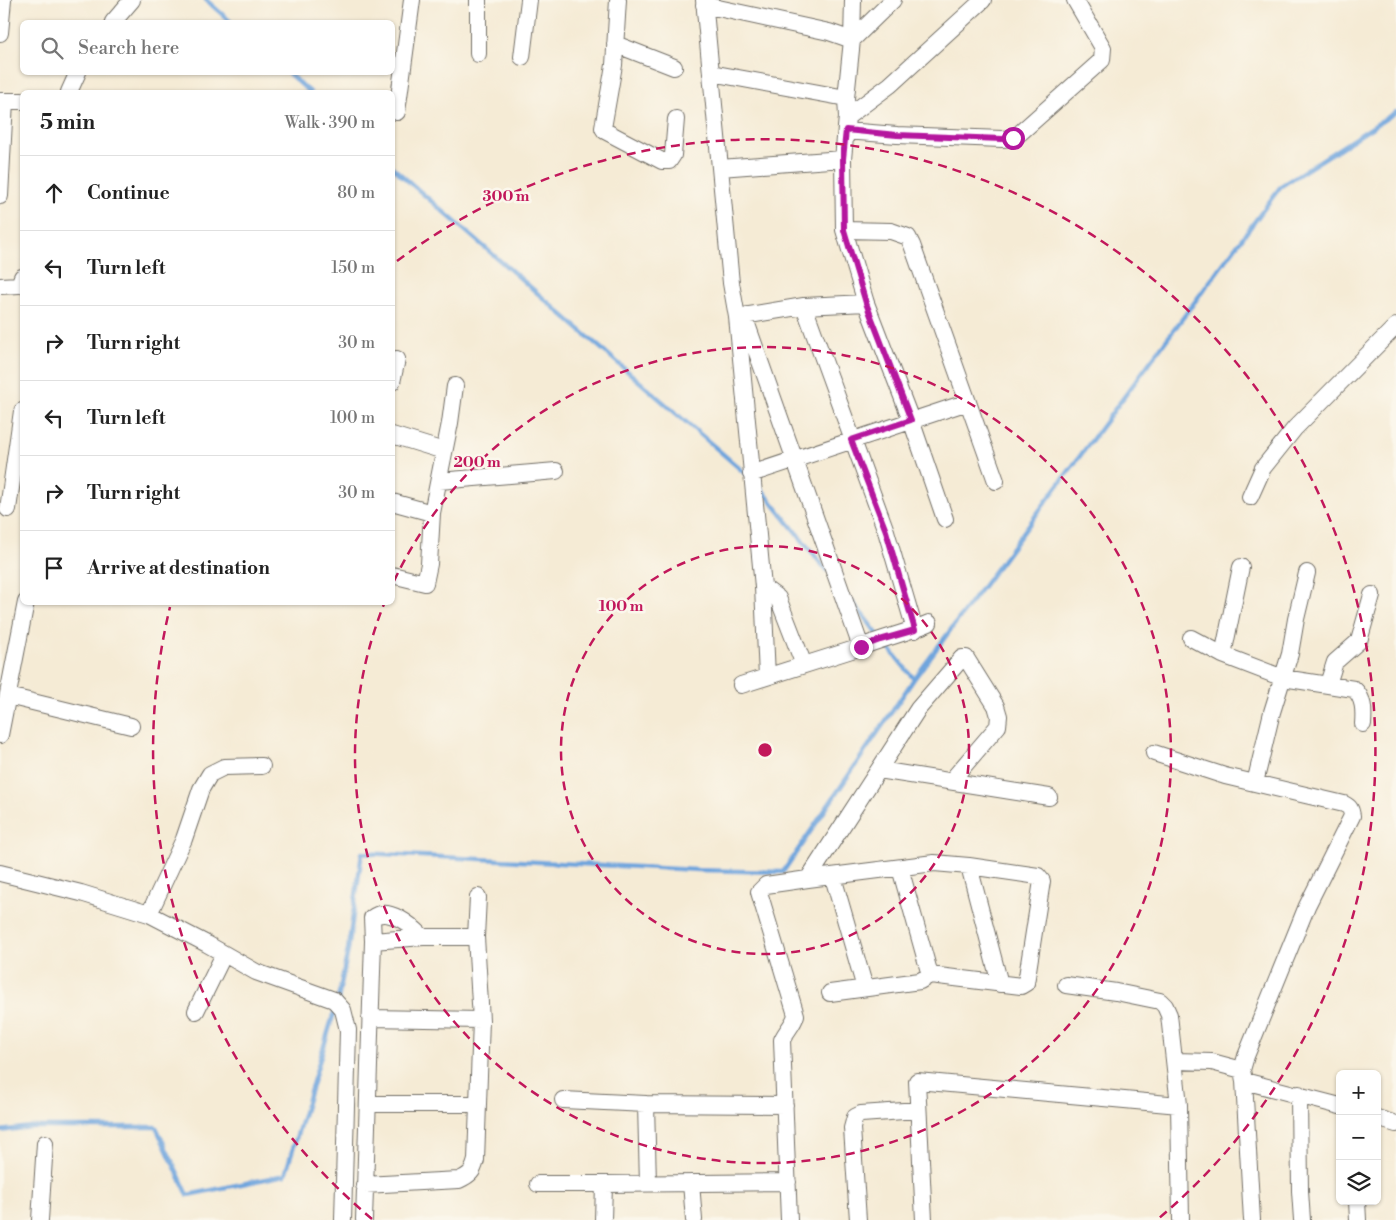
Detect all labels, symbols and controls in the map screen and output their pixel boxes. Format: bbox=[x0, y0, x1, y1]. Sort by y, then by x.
search box bbox=[20, 20, 395, 75]
icon: search bbox=[38, 34, 66, 62]
text: Search here bbox=[78, 36, 179, 60]
text: 5 min bbox=[40, 110, 95, 136]
text: Walk · 390 m bbox=[285, 113, 375, 133]
route start bbox=[1002, 127, 1025, 150]
icon: ahead bbox=[40, 179, 68, 207]
text: Continue bbox=[87, 181, 170, 205]
text: 80 m bbox=[337, 183, 375, 203]
text: 300 m bbox=[483, 187, 530, 206]
icon: left bbox=[40, 254, 68, 282]
text: Turn left bbox=[87, 256, 166, 280]
text: 150 m bbox=[331, 258, 375, 278]
icon: right bbox=[40, 329, 68, 357]
text: Turn right bbox=[87, 331, 180, 355]
text: 30 m bbox=[338, 333, 375, 353]
icon: left bbox=[40, 404, 68, 432]
text: Turn left bbox=[87, 406, 166, 430]
text: 100 m bbox=[330, 408, 375, 428]
text: 200 m bbox=[453, 453, 501, 472]
icon: right bbox=[40, 479, 68, 507]
text: Turn right bbox=[87, 481, 180, 505]
text: 30 m bbox=[338, 483, 375, 503]
icon: arrive bbox=[40, 554, 68, 582]
text: Arrive at destination bbox=[87, 556, 270, 580]
text: 100 m bbox=[599, 597, 644, 616]
route end bbox=[850, 636, 873, 659]
centre of rings bbox=[756, 741, 774, 759]
map controls bbox=[1336, 1070, 1381, 1205]
button: + bbox=[1336, 1070, 1381, 1115]
button: − bbox=[1336, 1115, 1381, 1160]
button: layers bbox=[1336, 1160, 1381, 1205]

